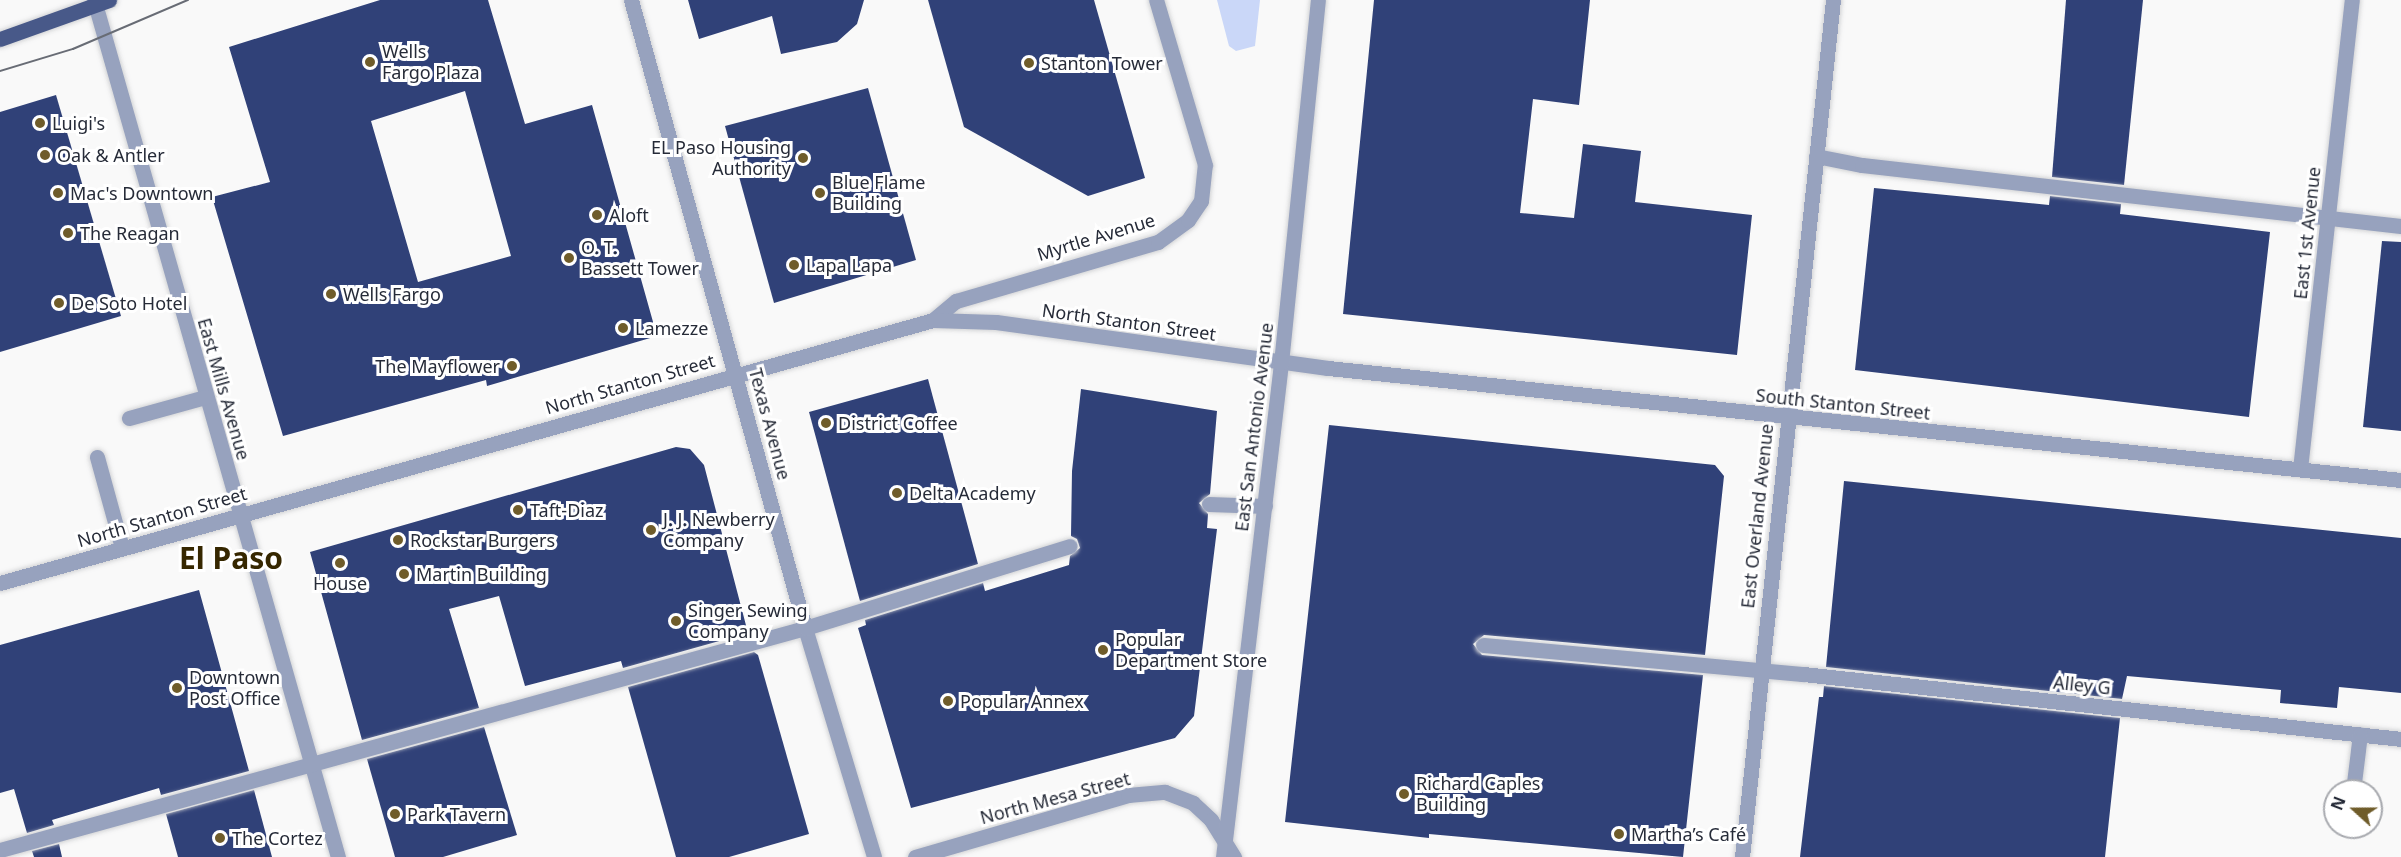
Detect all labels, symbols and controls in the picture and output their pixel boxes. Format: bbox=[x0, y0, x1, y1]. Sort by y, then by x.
place label: Wells Fargo Plaza bbox=[382, 41, 480, 84]
place label: Stanton Tower bbox=[1041, 52, 1163, 74]
marker: Wells Fargo Plaza bbox=[363, 55, 377, 69]
marker: Stanton Tower bbox=[1022, 56, 1036, 70]
place label: Luigi's bbox=[52, 112, 105, 134]
marker: Luigi's bbox=[33, 116, 47, 130]
place label: EL Paso Housing Authority bbox=[651, 137, 791, 180]
place label: Oak & Antler bbox=[57, 144, 165, 166]
marker: Oak & Antler bbox=[38, 148, 52, 162]
marker: EL Paso Housing Authority bbox=[796, 151, 810, 165]
street label: East 1st Avenue bbox=[2289, 166, 2325, 300]
place label: Blue Flame Building bbox=[832, 172, 925, 214]
place label: Mac's Downtown bbox=[70, 182, 213, 204]
marker: Mac's Downtown bbox=[51, 186, 65, 200]
marker: Blue Flame Building bbox=[813, 186, 827, 200]
place label: Aloft bbox=[609, 204, 649, 226]
marker: Aloft bbox=[590, 208, 604, 222]
street label: Myrtle Avenue bbox=[1034, 209, 1158, 265]
place label: The Reagan bbox=[80, 222, 180, 244]
marker: The Reagan bbox=[61, 226, 75, 240]
place label: O. T. Bassett Tower bbox=[581, 237, 699, 280]
marker: O. T. Bassett Tower bbox=[562, 251, 576, 265]
place label: Lapa Lapa bbox=[806, 254, 892, 276]
marker: Lapa Lapa bbox=[787, 258, 801, 272]
place label: Wells Fargo bbox=[343, 283, 441, 305]
marker: Wells Fargo bbox=[324, 287, 338, 301]
place label: De Soto Hotel bbox=[71, 292, 187, 314]
marker: De Soto Hotel bbox=[52, 296, 66, 310]
street label: North Stanton Street bbox=[1041, 299, 1217, 345]
street label: East Mills Avenue bbox=[193, 316, 255, 462]
place label: Lamezze bbox=[635, 317, 708, 339]
marker: Lamezze bbox=[616, 321, 630, 335]
street label: East San Antonio Avenue bbox=[1230, 321, 1278, 533]
street label: North Stanton Street bbox=[543, 349, 717, 419]
place label: The Mayflower bbox=[375, 355, 500, 377]
marker: The Mayflower bbox=[505, 359, 519, 373]
street label: Texas Avenue bbox=[745, 366, 795, 482]
street label: South Stanton Street bbox=[1755, 384, 1931, 424]
place label: District Coffee bbox=[838, 412, 958, 434]
marker: District Coffee bbox=[819, 416, 833, 430]
street label: East Overland Avenue bbox=[1737, 423, 1777, 609]
street label: North Stanton Street bbox=[75, 482, 249, 552]
place label: Delta Academy bbox=[909, 482, 1036, 504]
marker: Delta Academy bbox=[890, 486, 904, 500]
place label: Taft-Diaz bbox=[530, 499, 603, 521]
marker: Taft-Diaz bbox=[511, 503, 525, 517]
place label: J. J. Newberry Company bbox=[663, 509, 775, 552]
marker: J. J. Newberry Company bbox=[644, 523, 658, 537]
place label: Rockstar Burgers bbox=[410, 529, 555, 551]
marker: Rockstar Burgers bbox=[391, 533, 405, 547]
district label: El Paso bbox=[179, 540, 283, 576]
marker: House bbox=[333, 556, 347, 570]
place label: Martin Building bbox=[416, 563, 547, 585]
marker: Martin Building bbox=[397, 567, 411, 581]
place label: House bbox=[313, 572, 367, 594]
place label: Singer Sewing Company bbox=[688, 600, 808, 642]
marker: Singer Sewing Company bbox=[669, 614, 683, 628]
place label: Popular Department Store bbox=[1115, 629, 1267, 672]
marker: Popular Department Store bbox=[1096, 643, 1110, 657]
place label: Downtown Post Office bbox=[189, 667, 280, 710]
street label: Alley G bbox=[2052, 671, 2112, 699]
marker: Downtown Post Office bbox=[170, 681, 184, 695]
place label: Popular Annex bbox=[960, 690, 1084, 712]
marker: Popular Annex bbox=[941, 694, 955, 708]
street label: North Mesa Street bbox=[978, 768, 1132, 828]
place label: Richard Caples Building bbox=[1416, 773, 1540, 816]
north arrow bbox=[2323, 779, 2383, 839]
marker: Richard Caples Building bbox=[1397, 787, 1411, 801]
text: N bbox=[2325, 793, 2351, 813]
place label: Park Tavern bbox=[407, 803, 506, 825]
marker: Park Tavern bbox=[388, 807, 402, 821]
place label: Martha’s Café bbox=[1631, 823, 1746, 845]
place label: The Cortez bbox=[232, 827, 323, 849]
marker: Martha’s Café bbox=[1612, 827, 1626, 841]
marker: The Cortez bbox=[213, 831, 227, 845]

